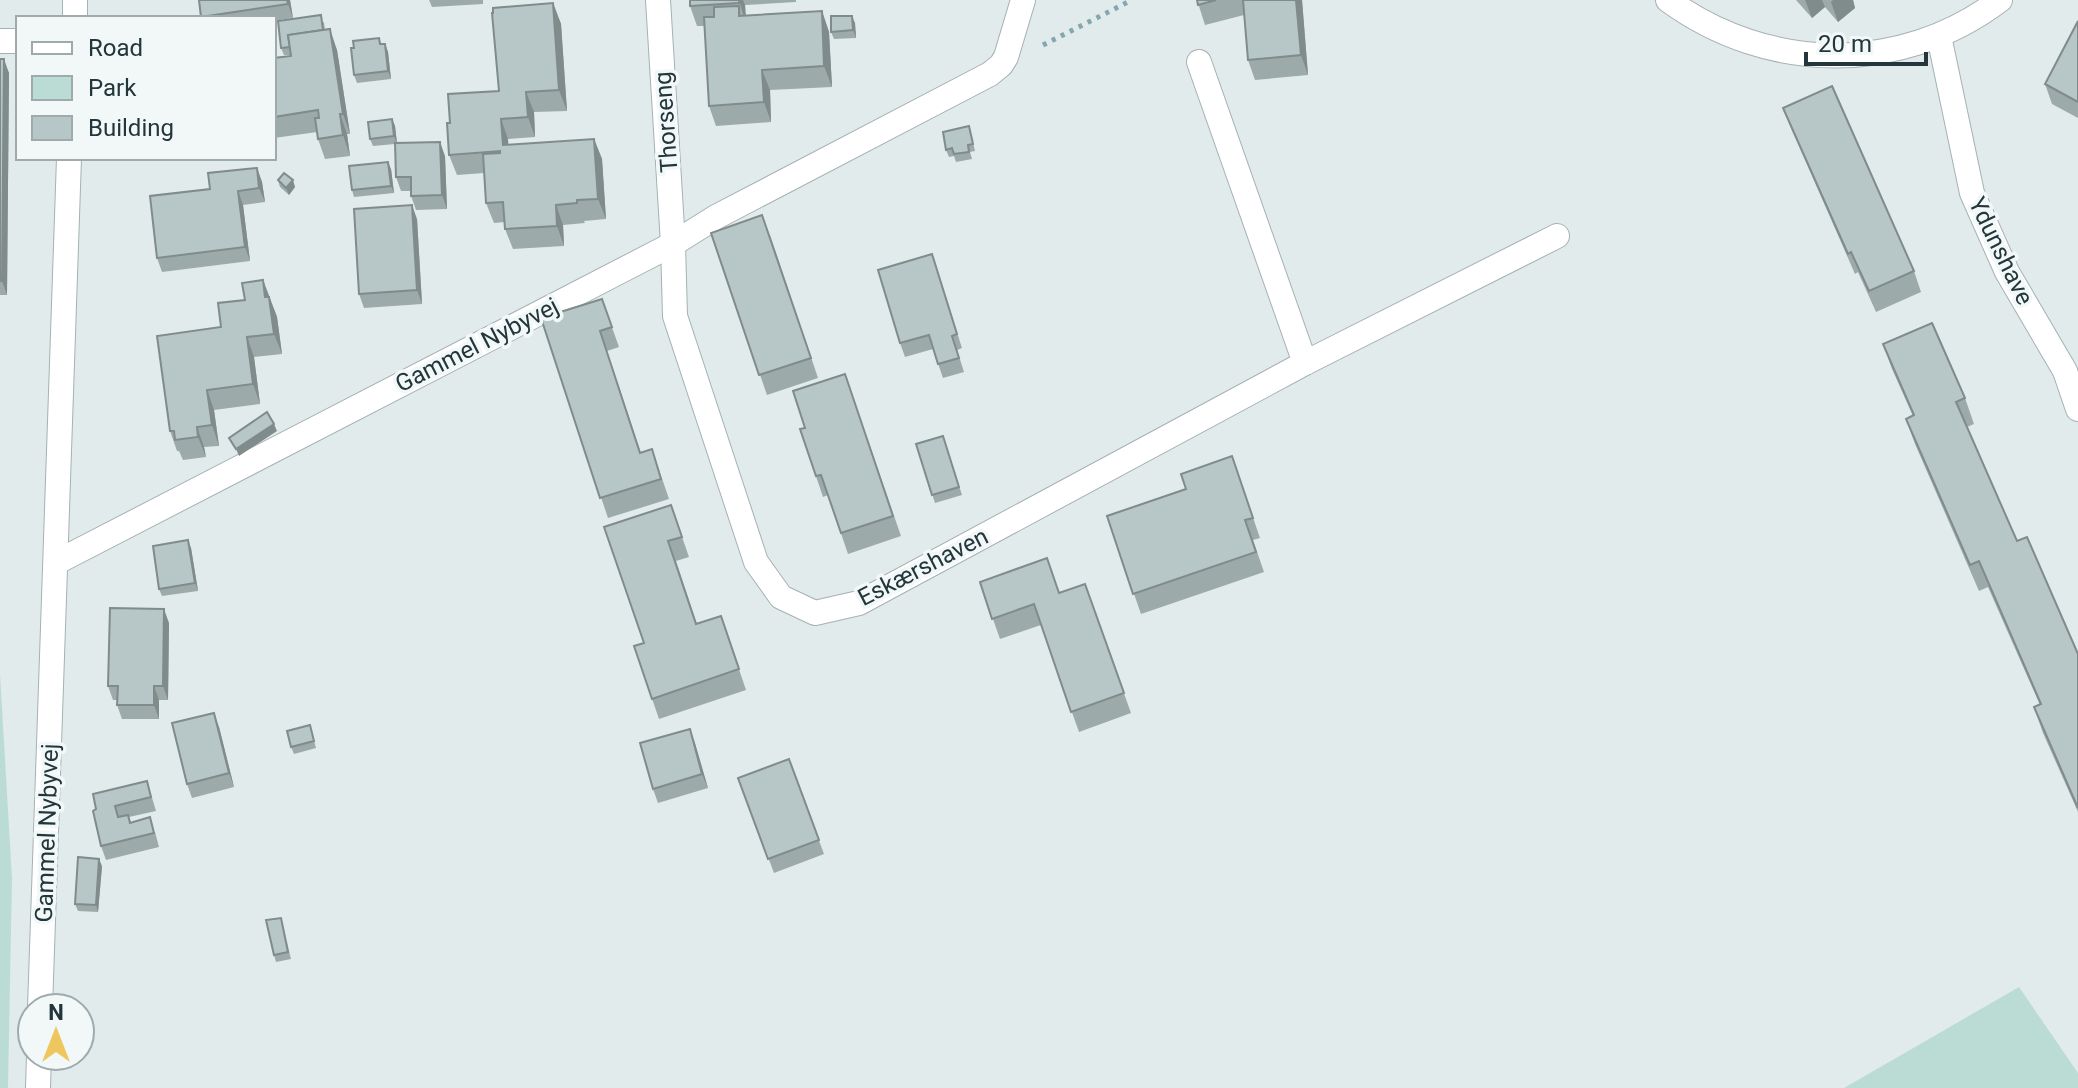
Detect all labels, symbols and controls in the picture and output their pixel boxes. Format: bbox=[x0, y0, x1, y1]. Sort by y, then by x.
legend bbox=[16, 16, 276, 160]
scale bar bbox=[1806, 16, 1926, 66]
text: 20 m bbox=[1818, 30, 1872, 58]
text: Road bbox=[88, 34, 143, 62]
street label: Thorseng bbox=[649, 71, 683, 173]
text: Park bbox=[88, 74, 137, 102]
text: Building bbox=[88, 114, 174, 142]
street label: Ydunshave bbox=[1963, 193, 2039, 309]
street label: Gammel Nybyvej bbox=[391, 292, 563, 398]
street label: Eskærshaven bbox=[853, 522, 993, 612]
street label: Gammel Nybyvej bbox=[30, 743, 64, 923]
north arrow bbox=[16, 992, 96, 1072]
text: N bbox=[48, 1000, 64, 1025]

